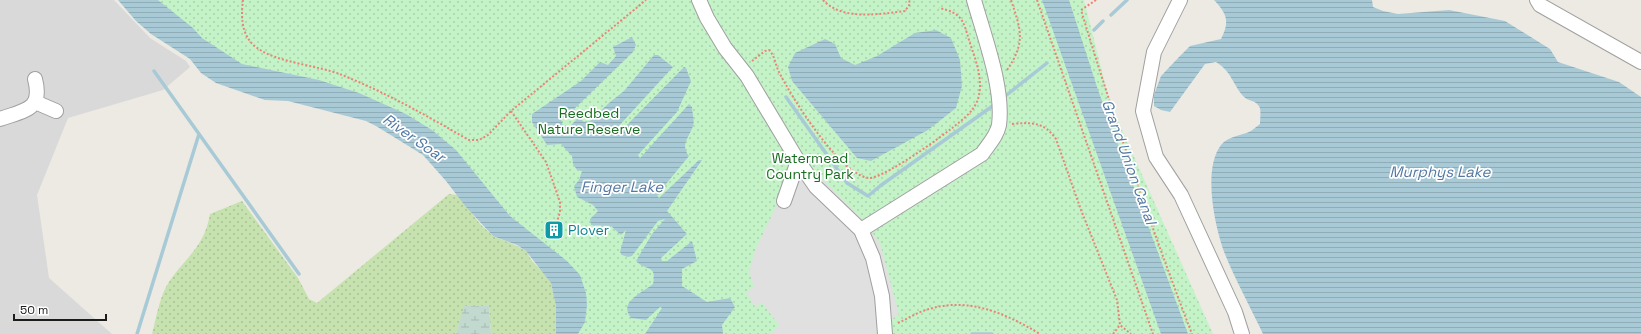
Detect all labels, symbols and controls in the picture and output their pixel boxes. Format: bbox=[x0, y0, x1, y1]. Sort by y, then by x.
water label: Grand Union Canal bbox=[1098, 97, 1162, 229]
park label: Reedbed Nature Reserve bbox=[538, 104, 640, 138]
water label: River Soar bbox=[379, 109, 450, 167]
park label: Watermead Country Park bbox=[766, 149, 854, 183]
water label: Murphys Lake bbox=[1390, 162, 1492, 181]
water label: Finger Lake bbox=[581, 177, 664, 196]
building icon: Plover bbox=[543, 219, 565, 241]
place label: Plover bbox=[568, 221, 609, 239]
scale bar bbox=[14, 296, 106, 322]
text: 50 m bbox=[20, 302, 48, 318]

